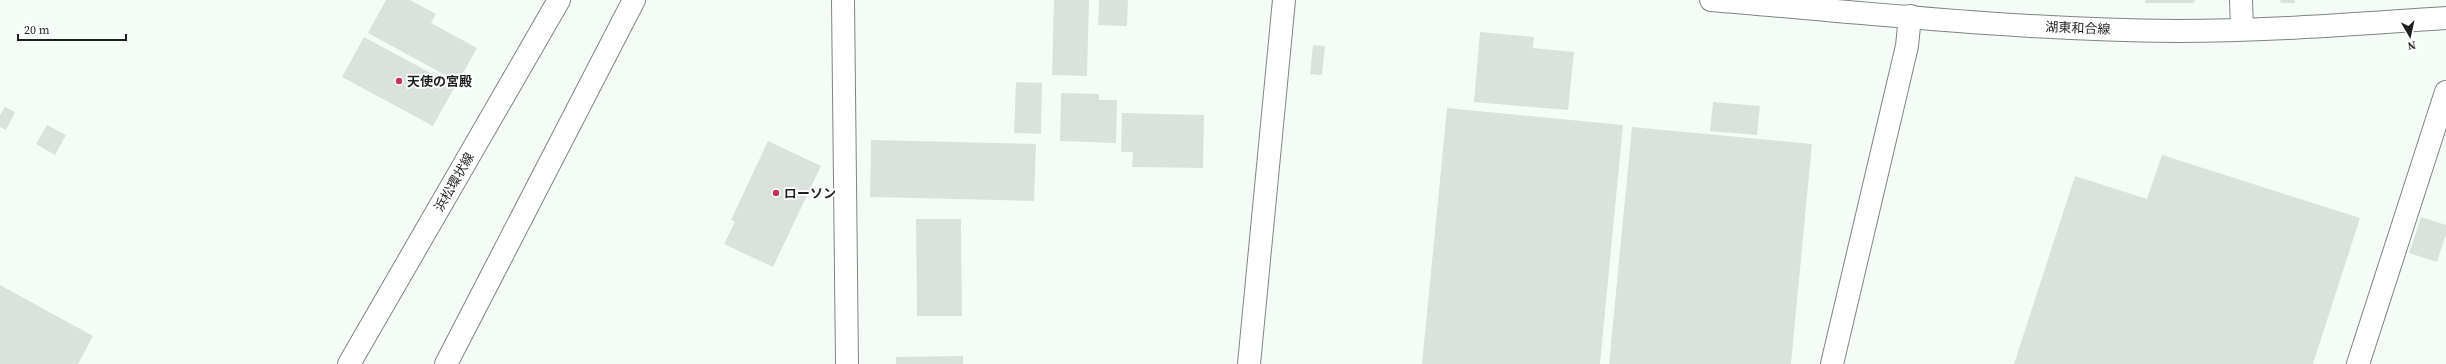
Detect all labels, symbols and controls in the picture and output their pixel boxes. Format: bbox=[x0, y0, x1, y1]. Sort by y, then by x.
scale bar bbox=[18, 16, 126, 42]
north arrow bbox=[2390, 16, 2430, 56]
street label: 湖東和合線 bbox=[2045, 18, 2111, 38]
text: 20 m bbox=[24, 22, 50, 38]
text: N bbox=[2406, 37, 2417, 53]
place label: 天使の宮殿 bbox=[407, 73, 472, 90]
marker: 天使の宮殿 bbox=[394, 76, 404, 86]
street label: 浜松環状線 bbox=[430, 150, 478, 214]
place label: ローソン bbox=[784, 185, 836, 202]
marker: ローソン bbox=[771, 188, 781, 198]

